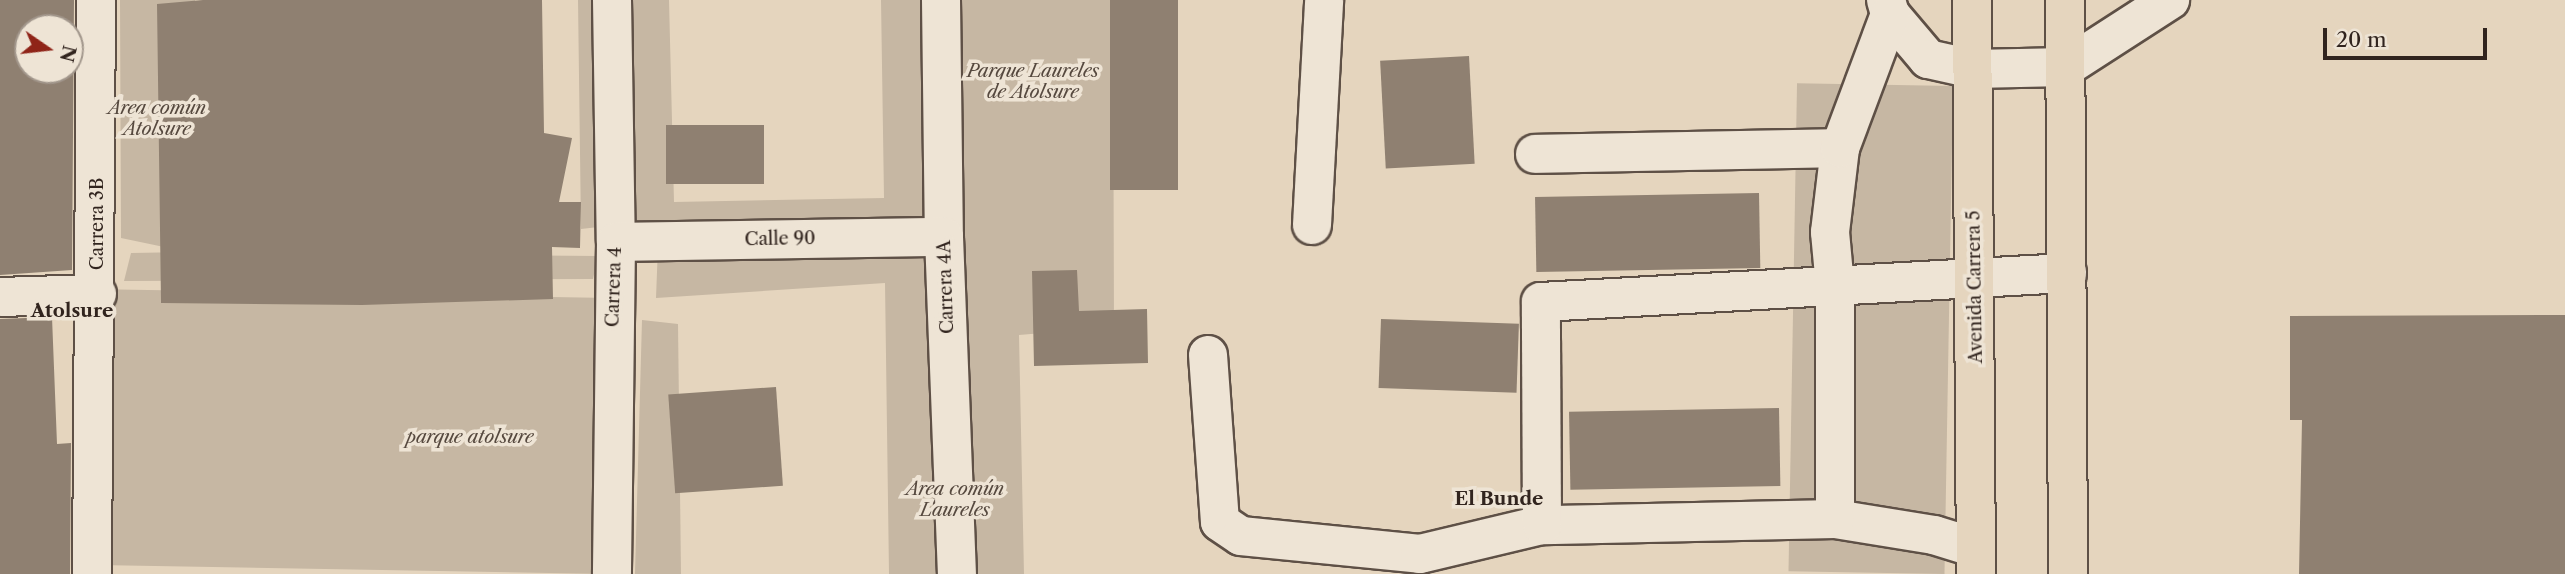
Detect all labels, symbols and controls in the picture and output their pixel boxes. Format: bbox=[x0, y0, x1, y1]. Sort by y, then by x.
north arrow bbox=[14, 14, 84, 84]
scale bar bbox=[2327, 14, 2492, 58]
text: 20 m bbox=[2336, 27, 2387, 52]
text: N bbox=[55, 43, 81, 65]
park label: Parque Laureles de Atolsure bbox=[967, 61, 1099, 104]
park label: Area común Atolsure bbox=[108, 98, 206, 140]
street label: Carrera 3B bbox=[86, 178, 108, 270]
street label: Avenida Carrera 5 bbox=[1963, 210, 1987, 364]
street label: Calle 90 bbox=[744, 228, 816, 250]
street label: Carrera 4A bbox=[934, 240, 958, 334]
street label: Carrera 4 bbox=[602, 246, 626, 328]
district label: Atolsure bbox=[31, 300, 113, 322]
park label: parque atolsure bbox=[406, 426, 534, 448]
park label: Area común Laureles bbox=[906, 479, 1004, 522]
district label: El Bunde bbox=[1455, 488, 1543, 510]

